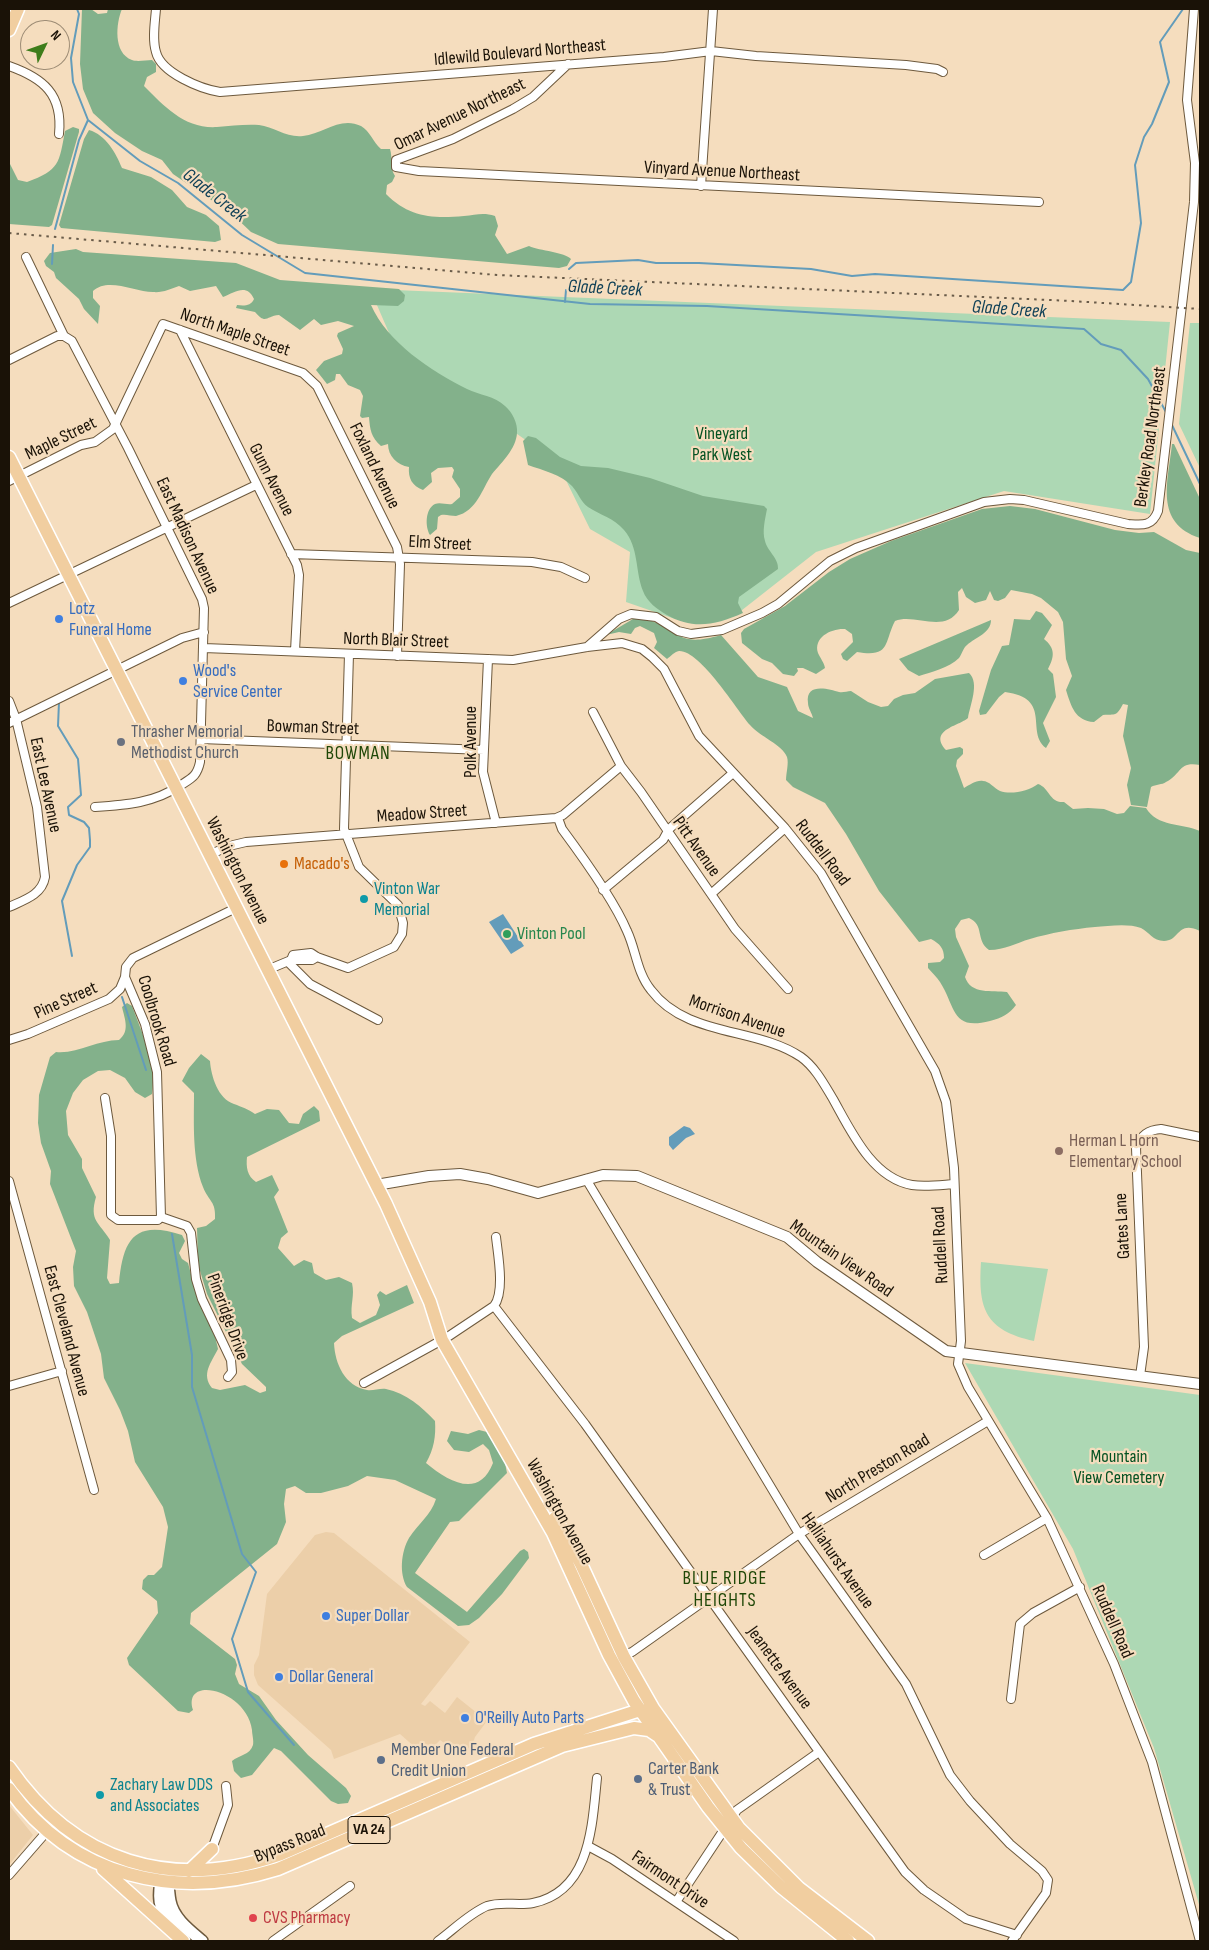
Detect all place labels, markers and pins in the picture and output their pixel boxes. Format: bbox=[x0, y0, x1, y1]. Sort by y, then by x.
place label: Lotz Funeral Home bbox=[69, 598, 152, 640]
marker: Lotz Funeral Home bbox=[53, 613, 65, 625]
place label: Wood's Service Center bbox=[193, 660, 282, 702]
marker: Wood's Service Center bbox=[177, 675, 189, 687]
place label: Thrasher Memorial Methodist Church bbox=[131, 721, 243, 764]
marker: Thrasher Memorial Methodist Church bbox=[115, 736, 127, 748]
place label: Macado's bbox=[294, 853, 350, 875]
marker: Macado's bbox=[278, 858, 290, 870]
place label: Vinton War Memorial bbox=[374, 878, 440, 921]
marker: Vinton War Memorial bbox=[358, 893, 370, 905]
place label: Vinton Pool bbox=[517, 923, 586, 945]
marker: Vinton Pool bbox=[501, 928, 513, 940]
place label: Herman L Horn Elementary School bbox=[1069, 1130, 1182, 1172]
marker: Herman L Horn Elementary School bbox=[1053, 1145, 1065, 1157]
place label: Super Dollar bbox=[336, 1605, 409, 1627]
marker: Super Dollar bbox=[320, 1610, 332, 1622]
place label: Dollar General bbox=[289, 1666, 373, 1688]
marker: Dollar General bbox=[273, 1671, 285, 1683]
place label: O'Reilly Auto Parts bbox=[475, 1707, 584, 1729]
marker: O'Reilly Auto Parts bbox=[459, 1712, 471, 1724]
place label: Member One Federal Credit Union bbox=[391, 1739, 514, 1782]
marker: Member One Federal Credit Union bbox=[375, 1754, 387, 1766]
place label: Carter Bank & Trust bbox=[648, 1758, 719, 1800]
marker: Carter Bank & Trust bbox=[632, 1773, 644, 1785]
place label: Zachary Law DDS and Associates bbox=[110, 1774, 213, 1816]
marker: Zachary Law DDS and Associates bbox=[94, 1789, 106, 1801]
place label: CVS Pharmacy bbox=[263, 1907, 350, 1929]
marker: CVS Pharmacy bbox=[247, 1912, 259, 1924]

